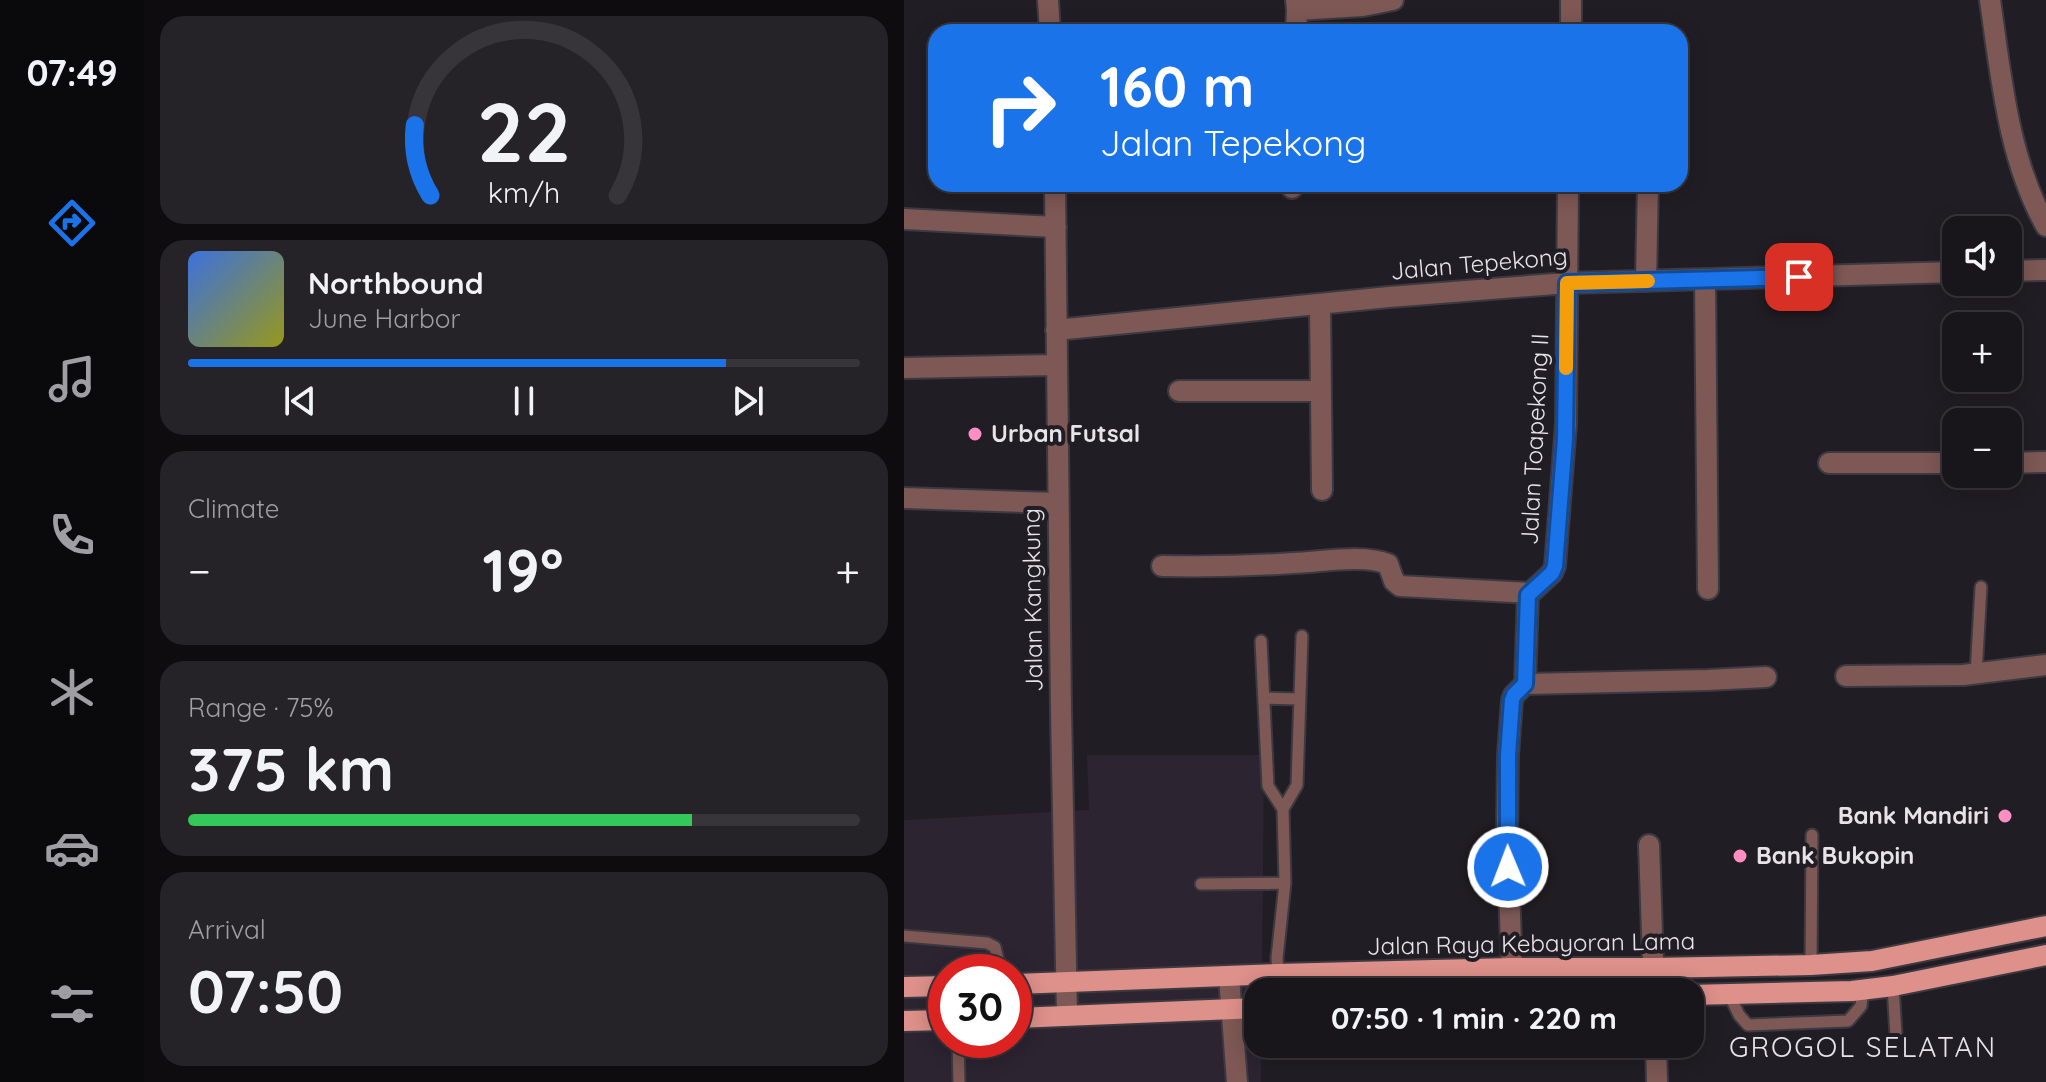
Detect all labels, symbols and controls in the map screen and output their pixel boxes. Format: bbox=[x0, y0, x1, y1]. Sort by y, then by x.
text: 07:49 bbox=[26, 50, 118, 95]
text: 160 m bbox=[1100, 51, 1254, 121]
icon: right bbox=[968, 56, 1072, 160]
text: 22 bbox=[477, 79, 571, 183]
text: Jalan Tepekong bbox=[1100, 120, 1367, 165]
text: km/h bbox=[488, 174, 560, 210]
icon: directions bbox=[44, 195, 100, 251]
map controls bbox=[1942, 216, 2022, 488]
button: sound bbox=[1942, 216, 2022, 296]
street label: Jalan Tepekong bbox=[1389, 240, 1569, 286]
pin bbox=[1765, 243, 1833, 311]
icon: arrive bbox=[1777, 255, 1821, 299]
text: Northbound bbox=[308, 264, 484, 302]
text: June Harbor bbox=[308, 302, 460, 335]
button: + bbox=[1942, 312, 2022, 392]
street label: Jalan Toapekong II bbox=[1513, 332, 1555, 545]
icon: music bbox=[44, 351, 100, 407]
icon: previous bbox=[278, 379, 322, 423]
icon: pause bbox=[502, 379, 546, 423]
icon: next bbox=[726, 379, 770, 423]
button: − bbox=[1942, 408, 2022, 488]
place label: Urban Futsal bbox=[991, 418, 1140, 448]
marker: Urban Futsal bbox=[966, 425, 984, 443]
text: Climate bbox=[188, 492, 279, 525]
icon: phone bbox=[44, 507, 100, 563]
street label: Jalan Kangkung bbox=[1015, 508, 1049, 692]
text: 19° bbox=[483, 532, 564, 607]
text: − bbox=[188, 543, 211, 598]
text: + bbox=[835, 543, 860, 598]
icon: climate bbox=[44, 664, 100, 720]
text: Range · 75% bbox=[188, 691, 334, 724]
text: 375 km bbox=[188, 731, 394, 806]
place label: Bank Mandiri bbox=[1838, 800, 1989, 830]
marker: Bank Mandiri bbox=[1996, 807, 2014, 825]
icon: car bbox=[44, 820, 100, 876]
position arrow bbox=[1466, 825, 1550, 909]
place label: Bank Bukopin bbox=[1756, 840, 1914, 870]
marker: Bank Bukopin bbox=[1731, 847, 1749, 865]
text: Arrival bbox=[188, 913, 266, 946]
street label: Jalan Raya Kebayoran Lama bbox=[1367, 925, 1695, 961]
text: 07:50 bbox=[188, 953, 343, 1028]
speed limit sign: 30 bbox=[928, 954, 1032, 1058]
icon: filters bbox=[44, 976, 100, 1032]
text: 07:50 · 1 min · 220 m bbox=[1331, 999, 1617, 1037]
district label: GROGOL SELATAN bbox=[1729, 1029, 1997, 1064]

